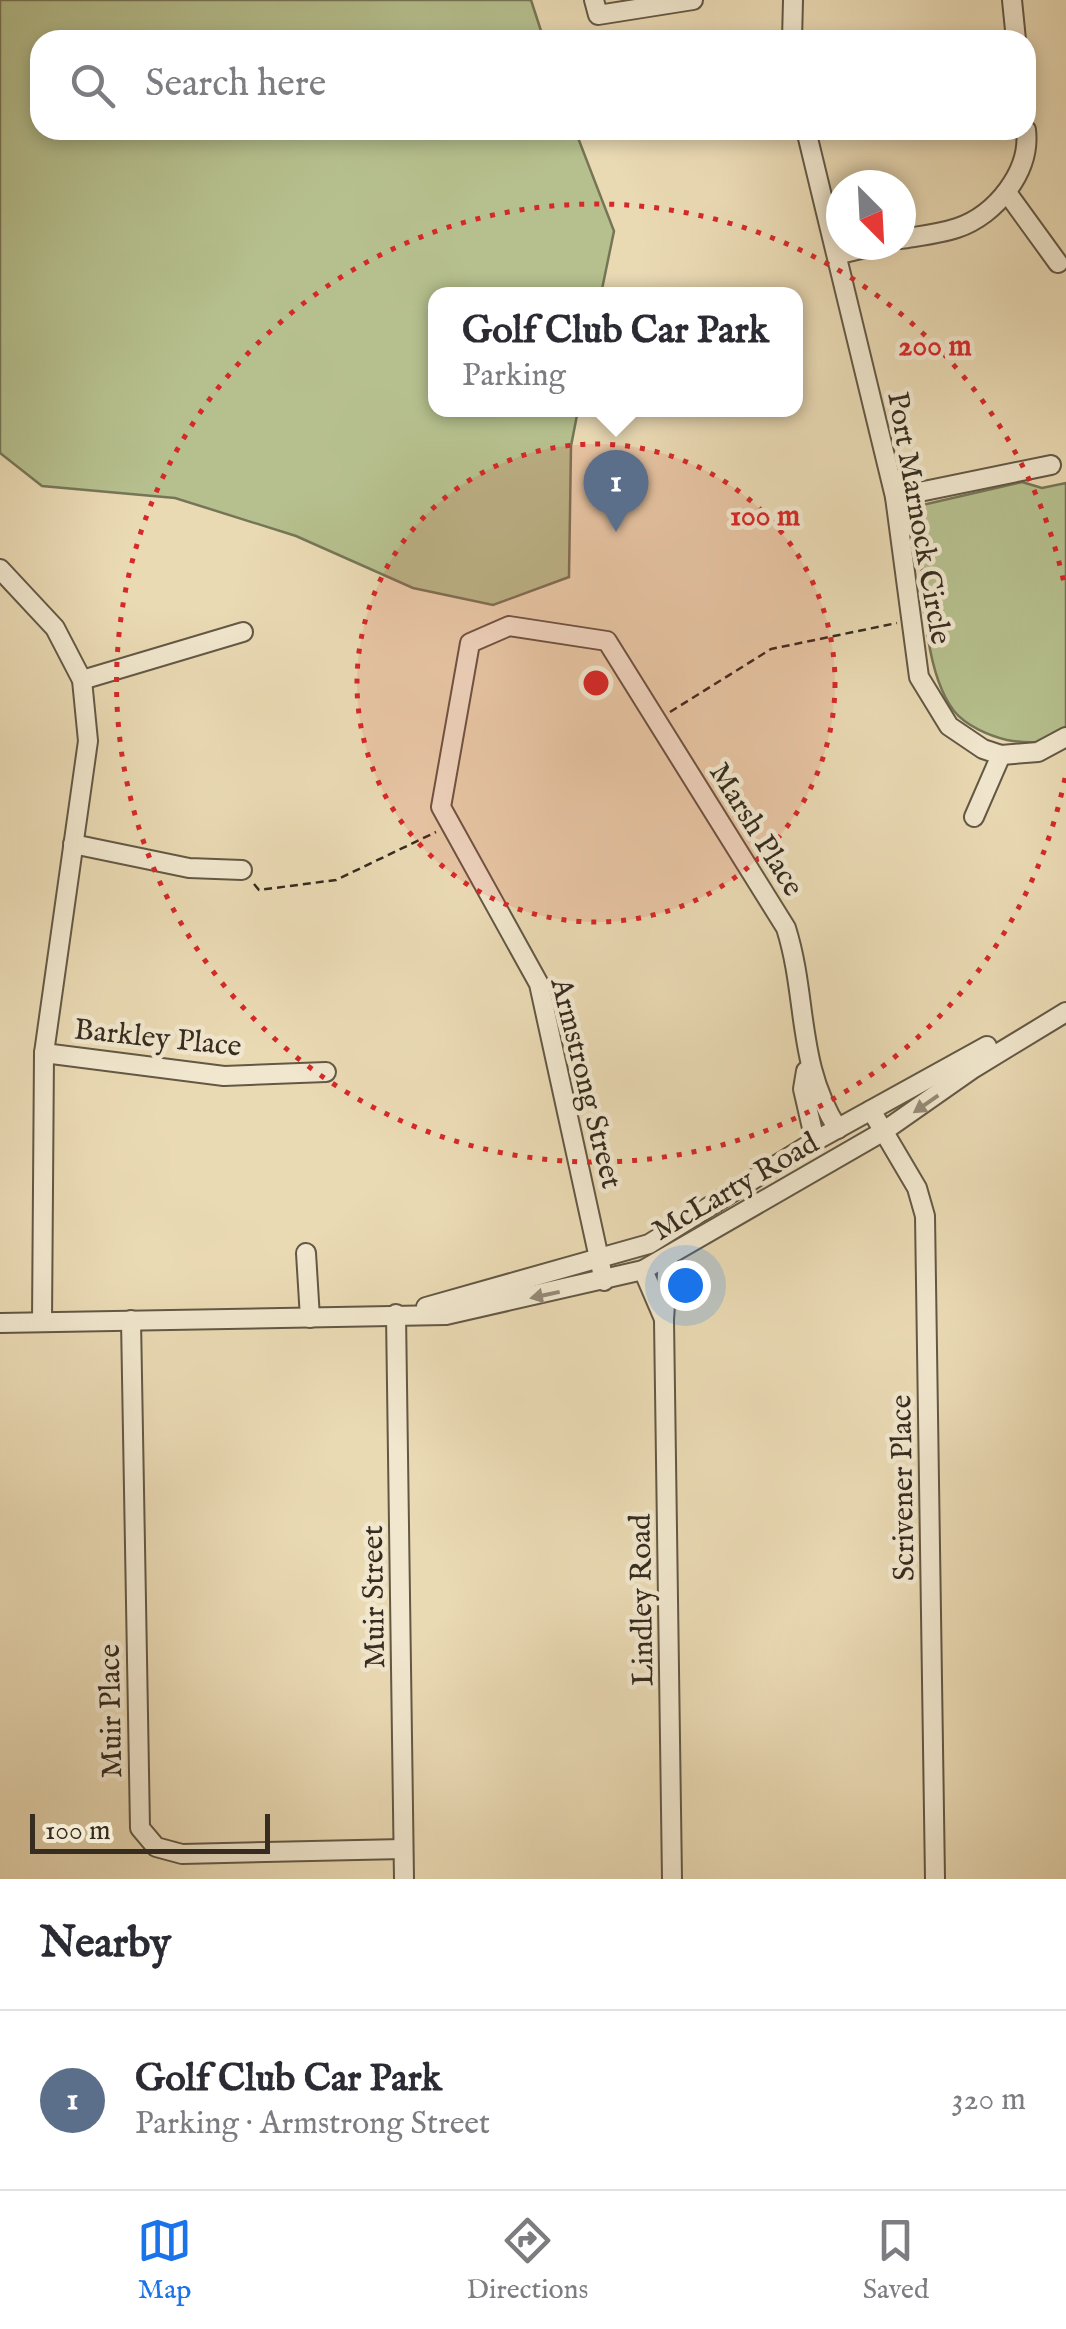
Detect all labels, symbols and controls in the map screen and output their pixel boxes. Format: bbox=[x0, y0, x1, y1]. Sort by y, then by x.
search box bbox=[30, 30, 1036, 140]
icon: search bbox=[65, 58, 120, 113]
text: Search here bbox=[145, 61, 326, 109]
north arrow bbox=[826, 170, 916, 260]
popup bbox=[428, 287, 803, 417]
text: Golf Club Car Park bbox=[462, 308, 769, 356]
text: 200 m bbox=[898, 328, 972, 366]
text: Parking bbox=[462, 356, 566, 397]
street label: Port Marnock Circle bbox=[877, 389, 959, 648]
pin: 1 bbox=[584, 450, 648, 532]
text: 100 m bbox=[730, 498, 800, 536]
centre of rings bbox=[578, 665, 614, 701]
street label: Marsh Place bbox=[699, 756, 811, 904]
street label: Armstrong Street bbox=[540, 973, 630, 1193]
street label: Barkley Place bbox=[72, 1011, 243, 1067]
one-way arrow bbox=[913, 1093, 939, 1113]
street label: McLarty Road bbox=[646, 1124, 827, 1251]
your location bbox=[660, 1260, 711, 1311]
one-way arrow bbox=[529, 1287, 560, 1303]
street label: Scrivener Place bbox=[883, 1394, 925, 1582]
street label: Lindley Road bbox=[622, 1512, 664, 1686]
street label: Muir Street bbox=[355, 1525, 395, 1669]
street label: Muir Place bbox=[92, 1644, 132, 1778]
scale bar bbox=[30, 1809, 270, 1854]
text: 100 m bbox=[45, 1814, 111, 1849]
text: Nearby bbox=[40, 1918, 171, 1971]
text: Golf Club Car Park bbox=[135, 2056, 442, 2104]
text: 1 bbox=[67, 2080, 78, 2121]
text: 320 m bbox=[952, 2080, 1026, 2121]
text: Parking · Armstrong Street bbox=[135, 2104, 490, 2145]
tab: Map bbox=[137, 2213, 192, 2308]
tab: Directions bbox=[466, 2213, 588, 2308]
tab: Saved bbox=[863, 2213, 929, 2308]

